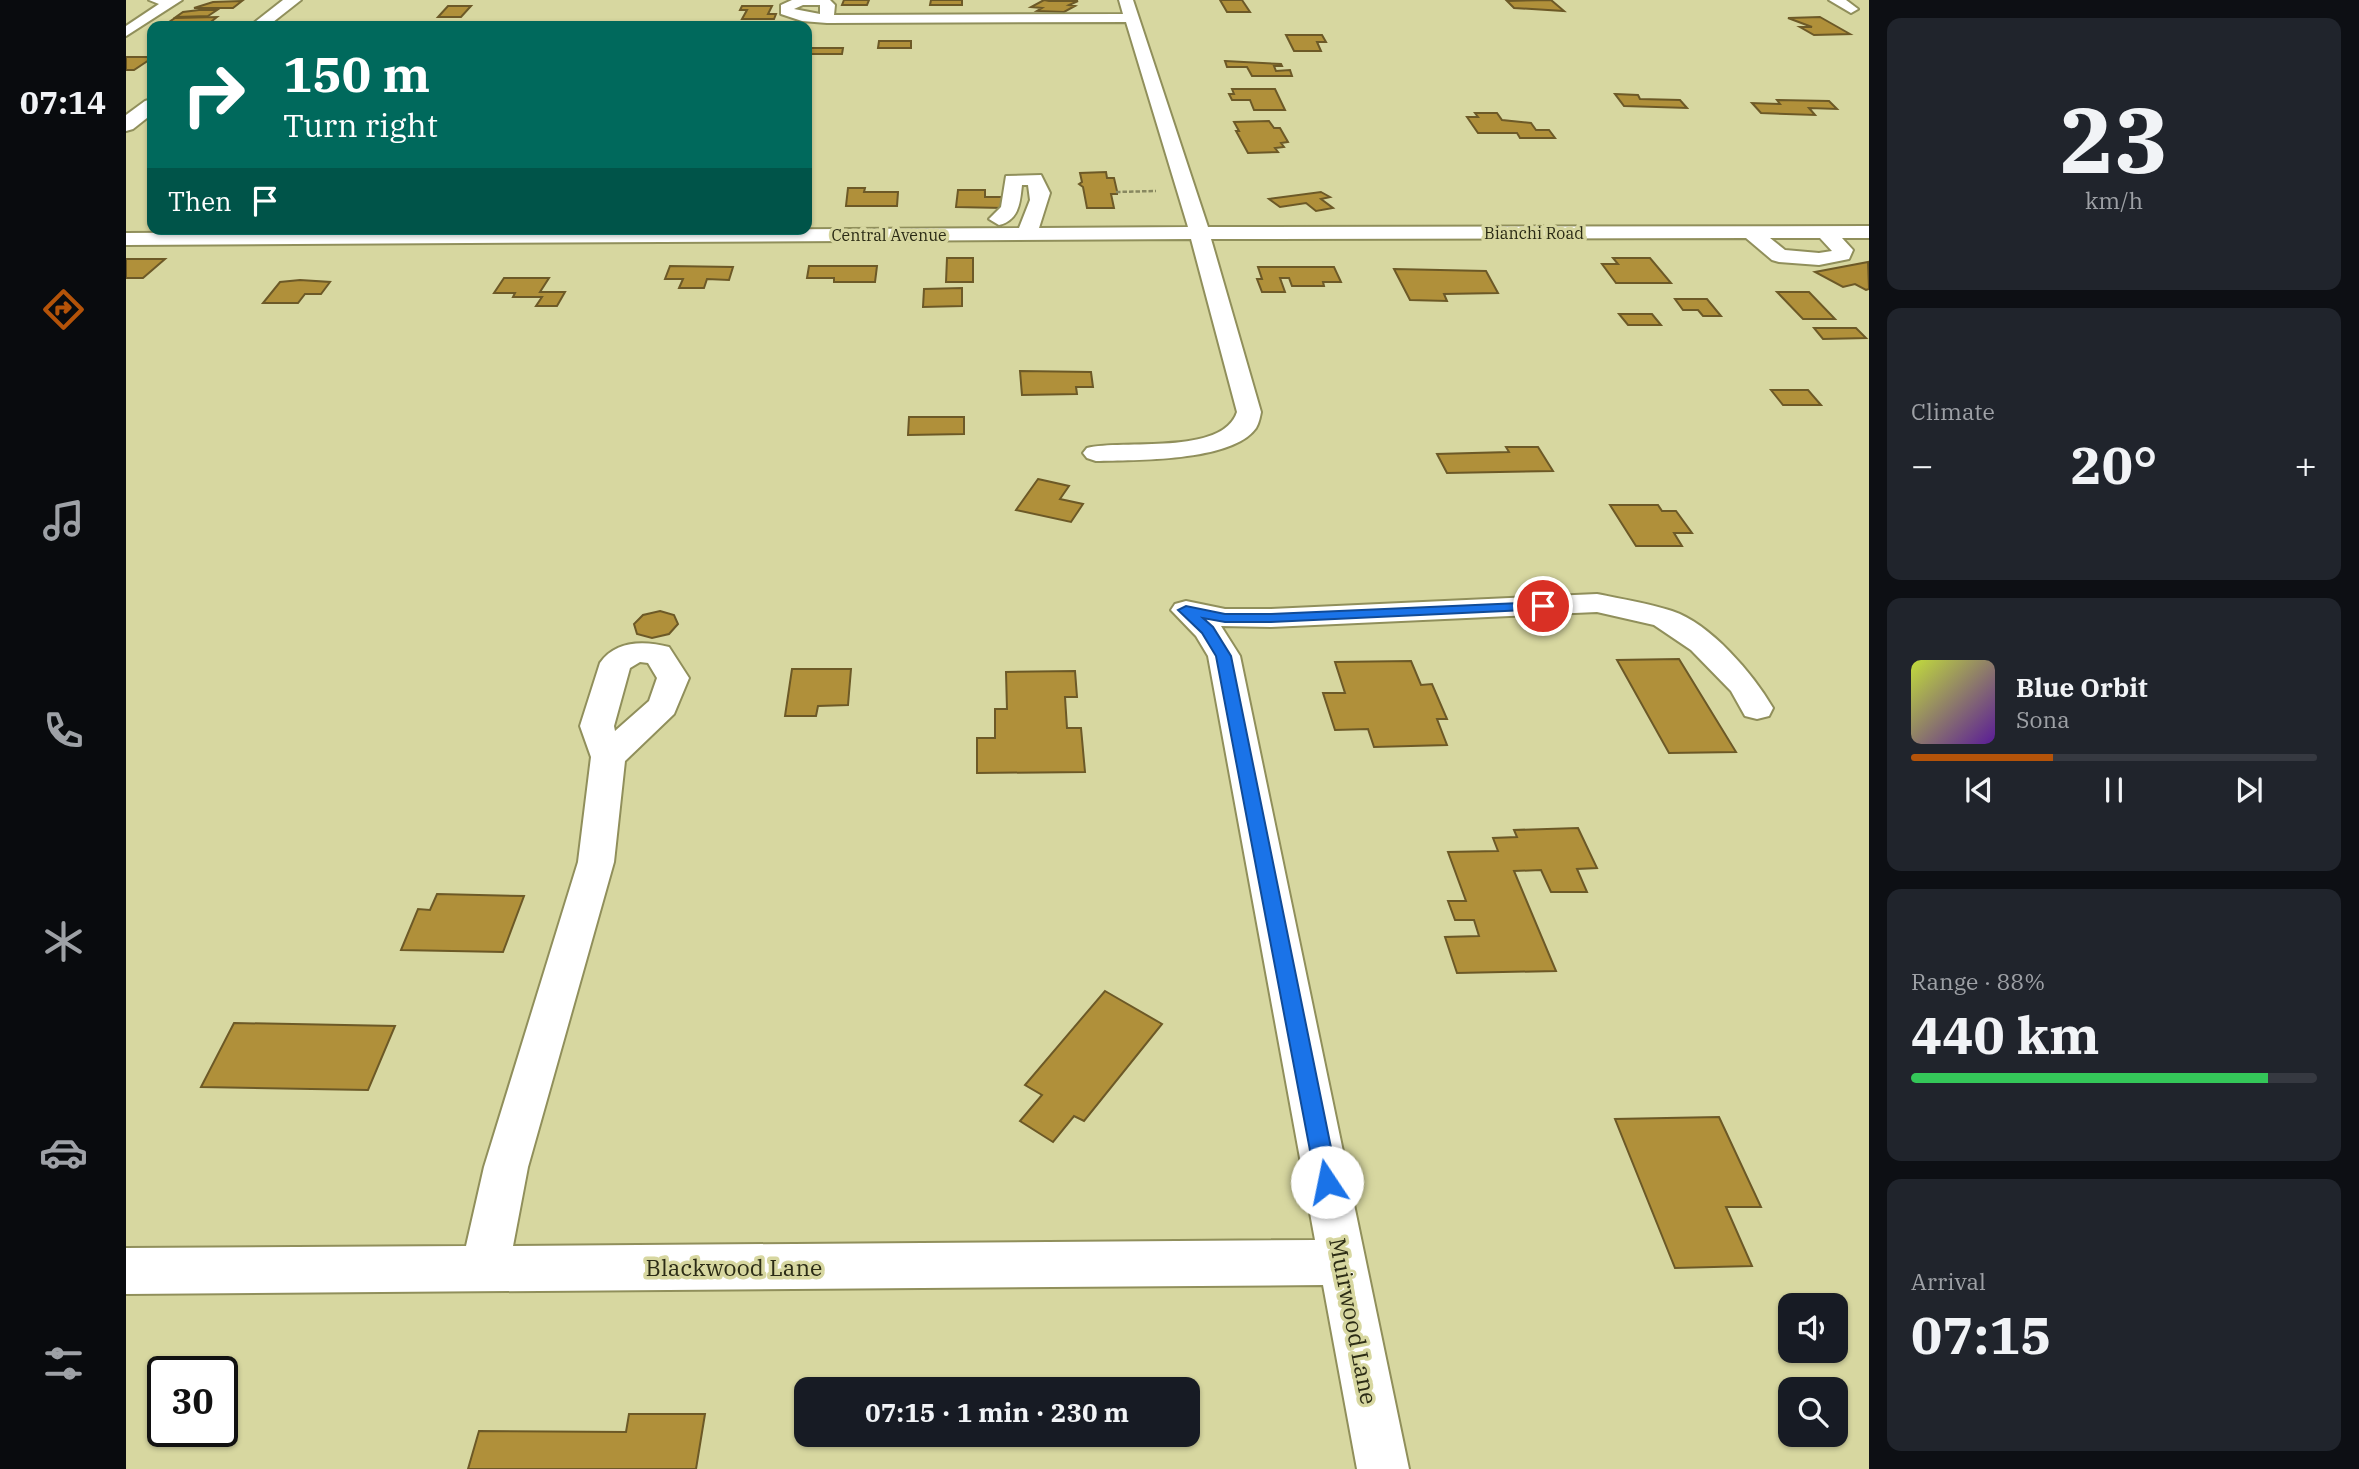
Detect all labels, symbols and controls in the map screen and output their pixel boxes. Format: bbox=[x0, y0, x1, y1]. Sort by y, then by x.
text: 150 m bbox=[283, 42, 430, 105]
icon: right bbox=[168, 49, 259, 140]
text: 23 bbox=[2059, 80, 2169, 198]
text: 07:14 bbox=[20, 81, 106, 123]
text: Turn right bbox=[283, 104, 438, 146]
icon: arrive bbox=[246, 182, 284, 220]
text: Then bbox=[168, 184, 232, 218]
text: km/h bbox=[2085, 185, 2143, 215]
street label: Bianchi Road bbox=[1484, 223, 1584, 243]
street label: Central Avenue bbox=[831, 225, 947, 245]
icon: directions bbox=[39, 285, 88, 334]
text: Climate bbox=[1911, 396, 1995, 426]
text: 20° bbox=[2071, 431, 2157, 498]
text: − bbox=[1911, 440, 1934, 489]
text: + bbox=[2294, 440, 2317, 489]
icon: music bbox=[39, 496, 88, 545]
pin bbox=[1513, 576, 1573, 636]
icon: arrive bbox=[1524, 587, 1562, 625]
text: Blue Orbit bbox=[2016, 670, 2148, 704]
text: Sona bbox=[2016, 704, 2070, 734]
icon: phone bbox=[39, 706, 88, 755]
icon: previous bbox=[1960, 771, 1998, 809]
icon: pause bbox=[2095, 771, 2133, 809]
icon: next bbox=[2230, 771, 2268, 809]
icon: climate bbox=[39, 917, 88, 966]
text: Range · 88% bbox=[1911, 966, 2045, 996]
text: 440 km bbox=[1911, 1001, 2100, 1068]
icon: car bbox=[39, 1128, 88, 1177]
position arrow bbox=[1290, 1145, 1364, 1219]
street label: Muirwood Lane bbox=[1323, 1235, 1385, 1407]
street label: Blackwood Lane bbox=[646, 1252, 822, 1282]
text: Arrival bbox=[1911, 1266, 1986, 1296]
map controls bbox=[1778, 1293, 1848, 1447]
button: sound bbox=[1778, 1293, 1848, 1363]
text: 07:15 bbox=[1911, 1301, 2052, 1368]
icon: filters bbox=[39, 1339, 88, 1388]
speed limit sign: 30 bbox=[147, 1356, 238, 1447]
button: search bbox=[1778, 1377, 1848, 1447]
text: 07:15 · 1 min · 230 m bbox=[865, 1395, 1129, 1429]

